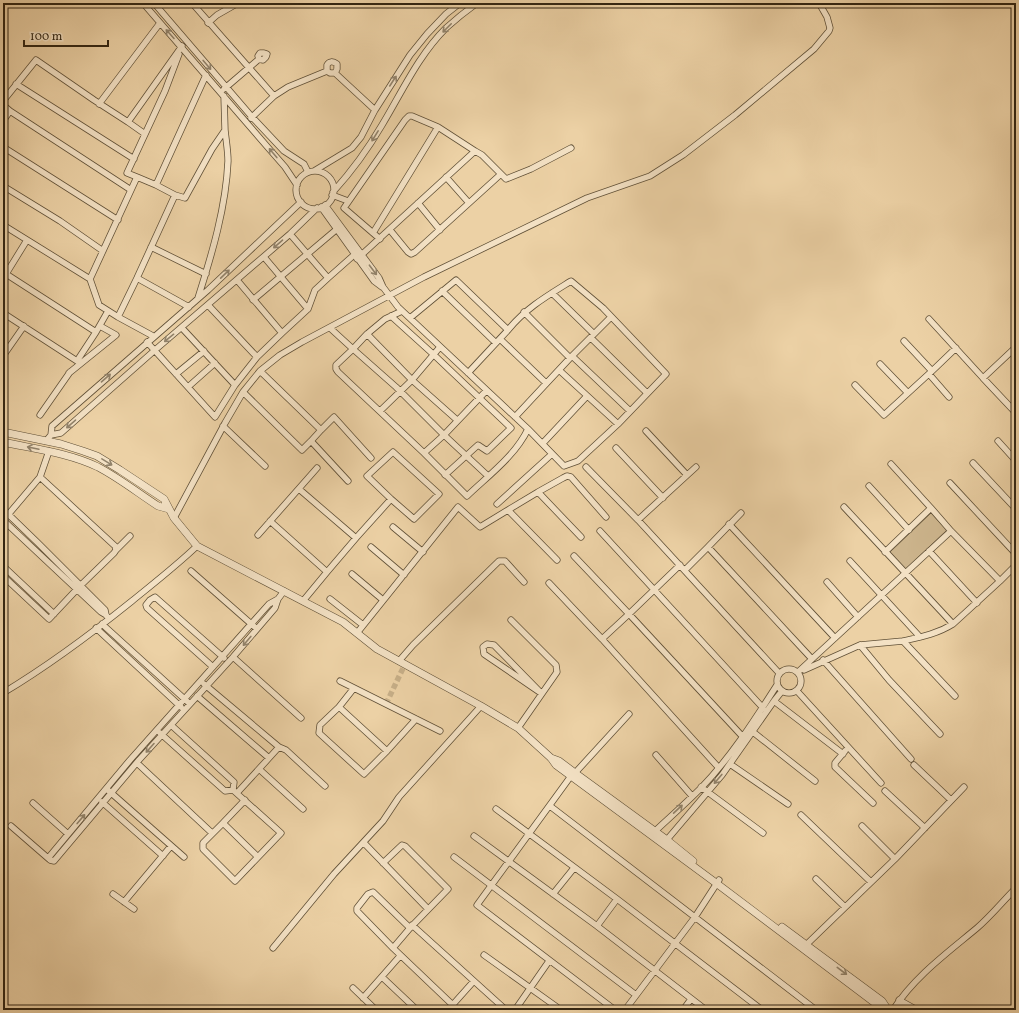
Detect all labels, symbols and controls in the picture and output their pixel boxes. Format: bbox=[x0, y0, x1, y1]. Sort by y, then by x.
scale bar bbox=[24, 22, 108, 48]
one-way arrow bbox=[442, 23, 452, 33]
text: 100 m bbox=[30, 29, 63, 45]
one-way arrow bbox=[165, 29, 175, 39]
one-way arrow bbox=[202, 59, 211, 70]
one-way arrow bbox=[389, 76, 397, 87]
one-way arrow bbox=[371, 130, 380, 141]
one-way arrow bbox=[269, 148, 278, 159]
one-way arrow bbox=[273, 240, 284, 249]
one-way arrow bbox=[369, 264, 377, 275]
one-way arrow bbox=[220, 269, 230, 279]
one-way arrow bbox=[164, 334, 175, 343]
one-way arrow bbox=[101, 374, 111, 383]
one-way arrow bbox=[66, 419, 76, 428]
one-way arrow bbox=[27, 444, 40, 452]
one-way arrow bbox=[101, 459, 113, 467]
one-way arrow bbox=[242, 636, 251, 646]
one-way arrow bbox=[146, 743, 155, 753]
one-way arrow bbox=[714, 774, 723, 785]
one-way arrow bbox=[673, 804, 684, 813]
one-way arrow bbox=[76, 814, 85, 825]
one-way arrow bbox=[837, 967, 848, 975]

